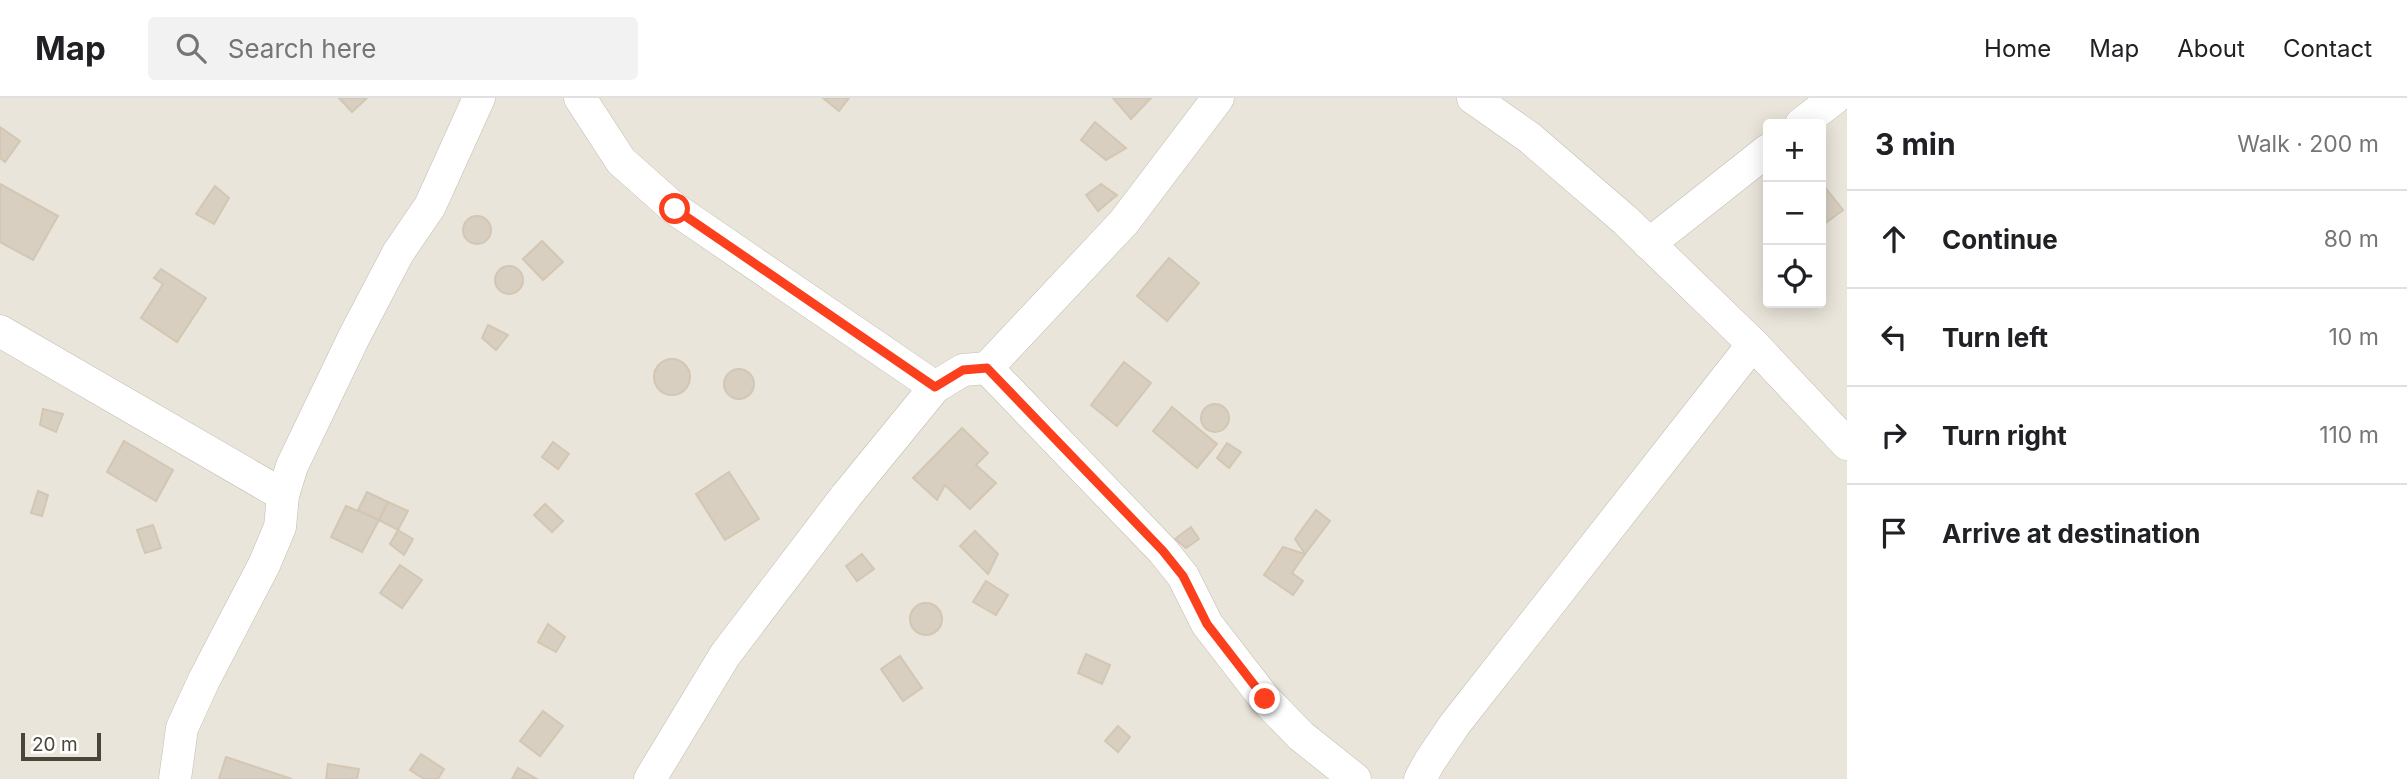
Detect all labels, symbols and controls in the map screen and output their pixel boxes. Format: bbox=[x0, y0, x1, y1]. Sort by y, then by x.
search box bbox=[148, 17, 638, 80]
text: Map bbox=[35, 28, 106, 68]
icon: search bbox=[172, 29, 210, 67]
text: Search here bbox=[228, 33, 376, 64]
text: Home bbox=[1984, 34, 2051, 63]
text: Map bbox=[2089, 34, 2139, 63]
text: About bbox=[2177, 34, 2245, 63]
text: Contact bbox=[2283, 34, 2372, 63]
map controls bbox=[1763, 119, 1826, 308]
button: + bbox=[1763, 119, 1826, 182]
text: 3 min bbox=[1875, 126, 1956, 162]
text: Walk · 200 m bbox=[2237, 130, 2379, 158]
button: − bbox=[1763, 182, 1826, 245]
route start bbox=[659, 193, 690, 224]
icon: ahead bbox=[1875, 220, 1913, 258]
text: Continue bbox=[1942, 224, 2058, 255]
text: 80 m bbox=[2324, 225, 2379, 253]
button: locate bbox=[1763, 245, 1826, 308]
icon: left bbox=[1875, 318, 1913, 356]
text: Turn left bbox=[1942, 322, 2048, 353]
text: 10 m bbox=[2329, 323, 2379, 351]
icon: right bbox=[1875, 416, 1913, 454]
text: Turn right bbox=[1942, 420, 2067, 451]
text: 110 m bbox=[2319, 421, 2379, 449]
icon: arrive bbox=[1875, 514, 1913, 552]
text: Arrive at destination bbox=[1942, 518, 2201, 549]
route end bbox=[1249, 683, 1280, 714]
scale bar bbox=[21, 730, 102, 762]
text: 20 m bbox=[32, 733, 78, 756]

